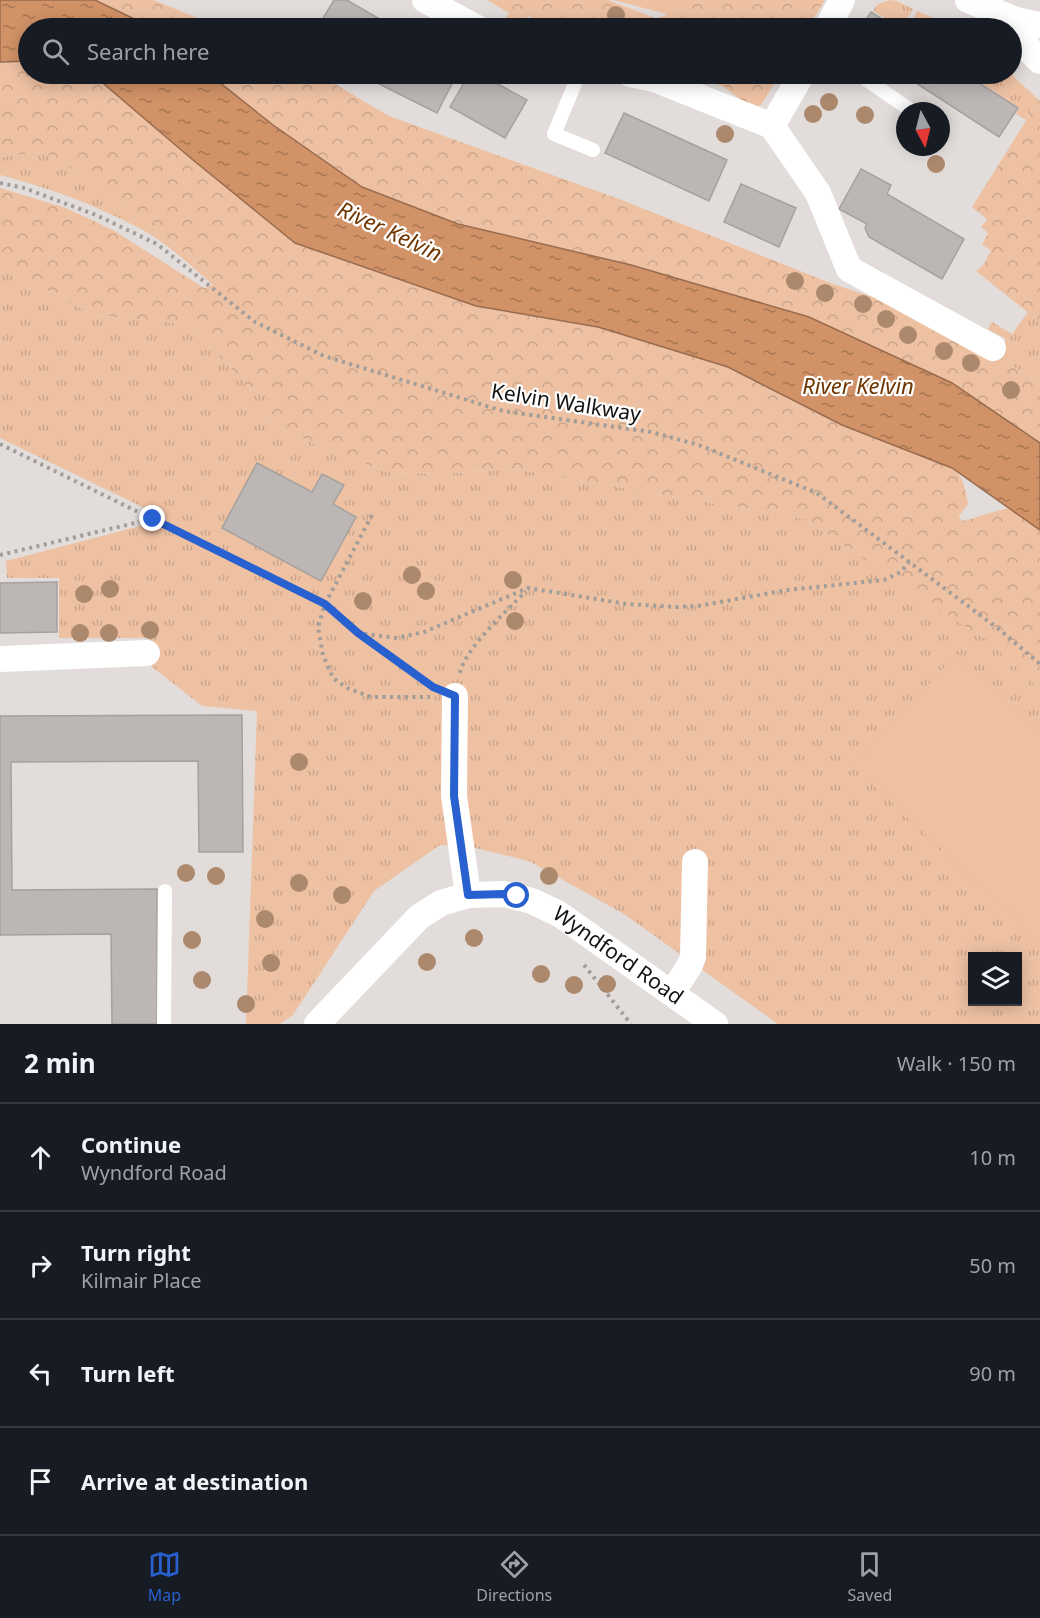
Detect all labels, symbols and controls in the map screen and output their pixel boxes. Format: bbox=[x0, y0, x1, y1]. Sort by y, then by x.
search box bbox=[18, 18, 1022, 84]
icon: search bbox=[39, 35, 72, 68]
text: Search here bbox=[87, 36, 209, 66]
north arrow bbox=[896, 102, 950, 156]
water label: River Kelvin bbox=[333, 193, 447, 267]
water label: River Kelvin bbox=[802, 370, 914, 400]
street label: Kelvin Walkway bbox=[489, 376, 643, 428]
route end bbox=[139, 505, 165, 531]
route start bbox=[503, 882, 529, 908]
street label: Wyndford Road bbox=[548, 899, 689, 1010]
map controls bbox=[968, 952, 1022, 1006]
button: layers bbox=[968, 952, 1022, 1006]
text: 2 min bbox=[24, 1045, 96, 1081]
text: Walk · 150 m bbox=[897, 1050, 1016, 1077]
text: Continue bbox=[81, 1129, 181, 1159]
icon: ahead bbox=[24, 1141, 57, 1174]
text: 10 m bbox=[969, 1144, 1016, 1171]
text: Wyndford Road bbox=[81, 1159, 227, 1186]
text: Turn right bbox=[81, 1237, 191, 1267]
icon: right bbox=[24, 1249, 57, 1282]
text: 50 m bbox=[969, 1252, 1016, 1279]
text: Kilmair Place bbox=[81, 1267, 202, 1294]
icon: left bbox=[24, 1357, 57, 1390]
text: Turn left bbox=[81, 1358, 175, 1388]
text: 90 m bbox=[969, 1360, 1016, 1387]
icon: arrive bbox=[24, 1465, 57, 1498]
text: Arrive at destination bbox=[81, 1466, 308, 1496]
tab: Map bbox=[148, 1548, 181, 1606]
tab: Directions bbox=[476, 1548, 552, 1606]
tab: Saved bbox=[848, 1548, 892, 1606]

